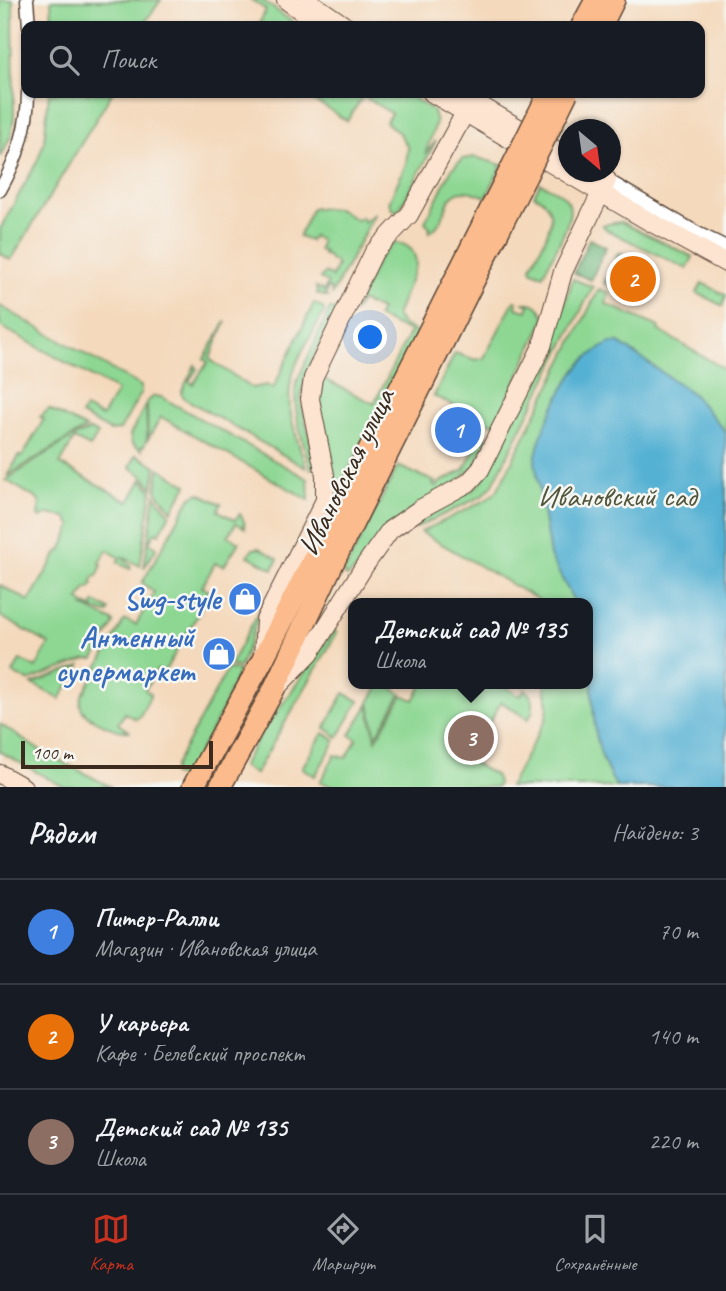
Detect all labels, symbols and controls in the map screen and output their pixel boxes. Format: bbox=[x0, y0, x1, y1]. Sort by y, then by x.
search box bbox=[21, 21, 705, 98]
icon: search bbox=[45, 41, 83, 79]
text: Поиск bbox=[101, 43, 156, 76]
north arrow bbox=[558, 119, 621, 182]
pin: 2 bbox=[610, 253, 656, 305]
your location bbox=[353, 320, 387, 354]
street label: Ивановская улица bbox=[289, 381, 404, 562]
pin: 1 bbox=[435, 404, 481, 456]
park label: Ивановский сад bbox=[538, 477, 699, 515]
place label: Swg-style bbox=[124, 580, 223, 618]
shop icon: Swg-style bbox=[226, 580, 264, 618]
popup bbox=[348, 598, 593, 689]
text: Детский сад № 135 bbox=[374, 613, 567, 646]
place label: Антенный супермаркет bbox=[56, 618, 197, 690]
shop icon: Антенный супермаркет bbox=[200, 635, 238, 673]
text: Школа bbox=[374, 646, 425, 675]
pin: 3 bbox=[448, 712, 494, 764]
scale bar bbox=[21, 738, 214, 770]
text: 100 m bbox=[32, 741, 73, 765]
text: Рядом bbox=[28, 814, 95, 852]
text: Найдено: 3 bbox=[612, 818, 698, 847]
text: Питер-Ралли bbox=[95, 901, 219, 934]
text: 1 bbox=[46, 917, 56, 946]
text: 70 m bbox=[659, 917, 698, 946]
text: Магазин · Ивановская улица bbox=[95, 934, 316, 963]
text: У карьера bbox=[95, 1006, 188, 1039]
text: 2 bbox=[46, 1022, 56, 1051]
text: 140 m bbox=[649, 1022, 698, 1051]
text: Кафе · Белевский проспект bbox=[95, 1039, 305, 1068]
text: Детский сад № 135 bbox=[95, 1111, 287, 1144]
text: 3 bbox=[46, 1127, 56, 1156]
text: 220 m bbox=[649, 1127, 698, 1156]
text: Школа bbox=[95, 1144, 146, 1173]
tab: Карта bbox=[90, 1210, 133, 1276]
tab: Маршрут bbox=[312, 1210, 375, 1276]
tab: Сохранённые bbox=[554, 1210, 636, 1276]

